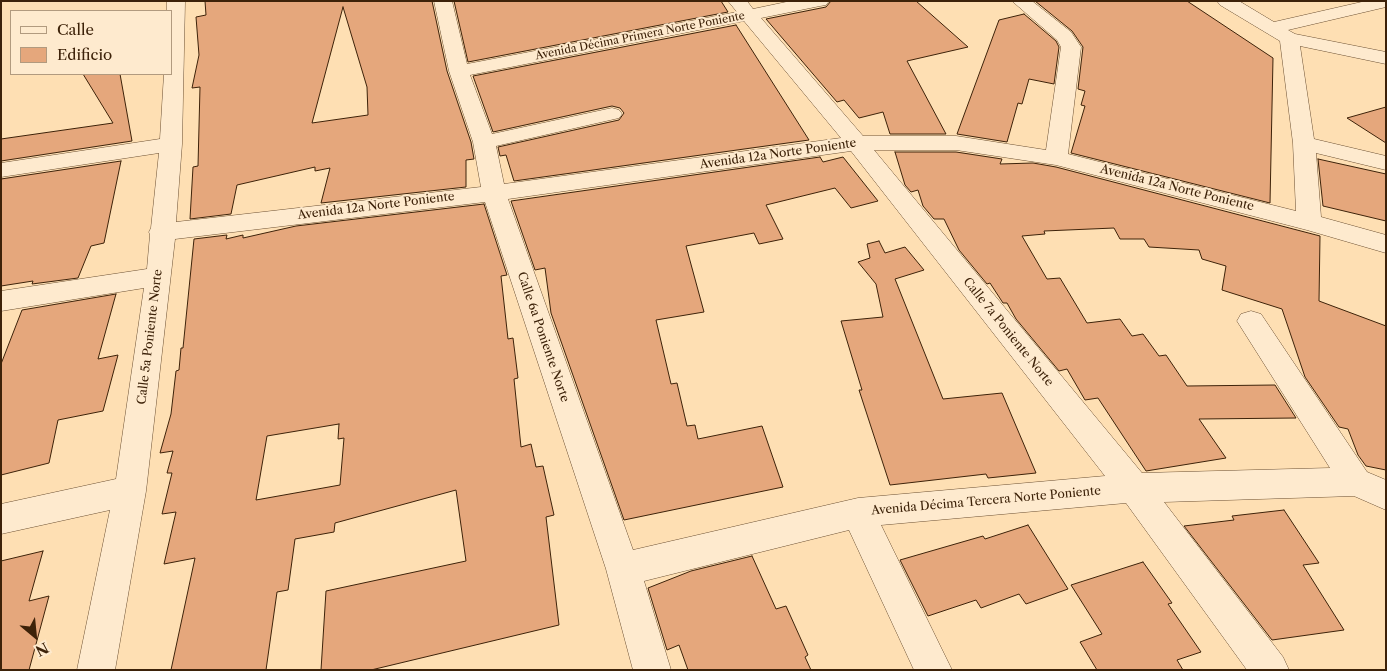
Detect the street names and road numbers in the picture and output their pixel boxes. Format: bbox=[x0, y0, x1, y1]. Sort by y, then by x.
street label: Avenida Décima Primera Norte Poniente bbox=[534, 9, 746, 63]
street label: Avenida 12a Norte Poniente bbox=[699, 136, 857, 172]
street label: Avenida 12a Norte Poniente bbox=[1099, 162, 1255, 214]
street label: Avenida 12a Norte Poniente bbox=[297, 189, 455, 223]
street label: Calle 5a Poniente Norte bbox=[135, 269, 165, 405]
street label: Calle 6a Poniente Norte bbox=[514, 270, 572, 404]
street label: Calle 7a Poniente Norte bbox=[960, 275, 1056, 389]
street label: Avenida Décima Tercera Norte Poniente bbox=[870, 484, 1102, 518]

